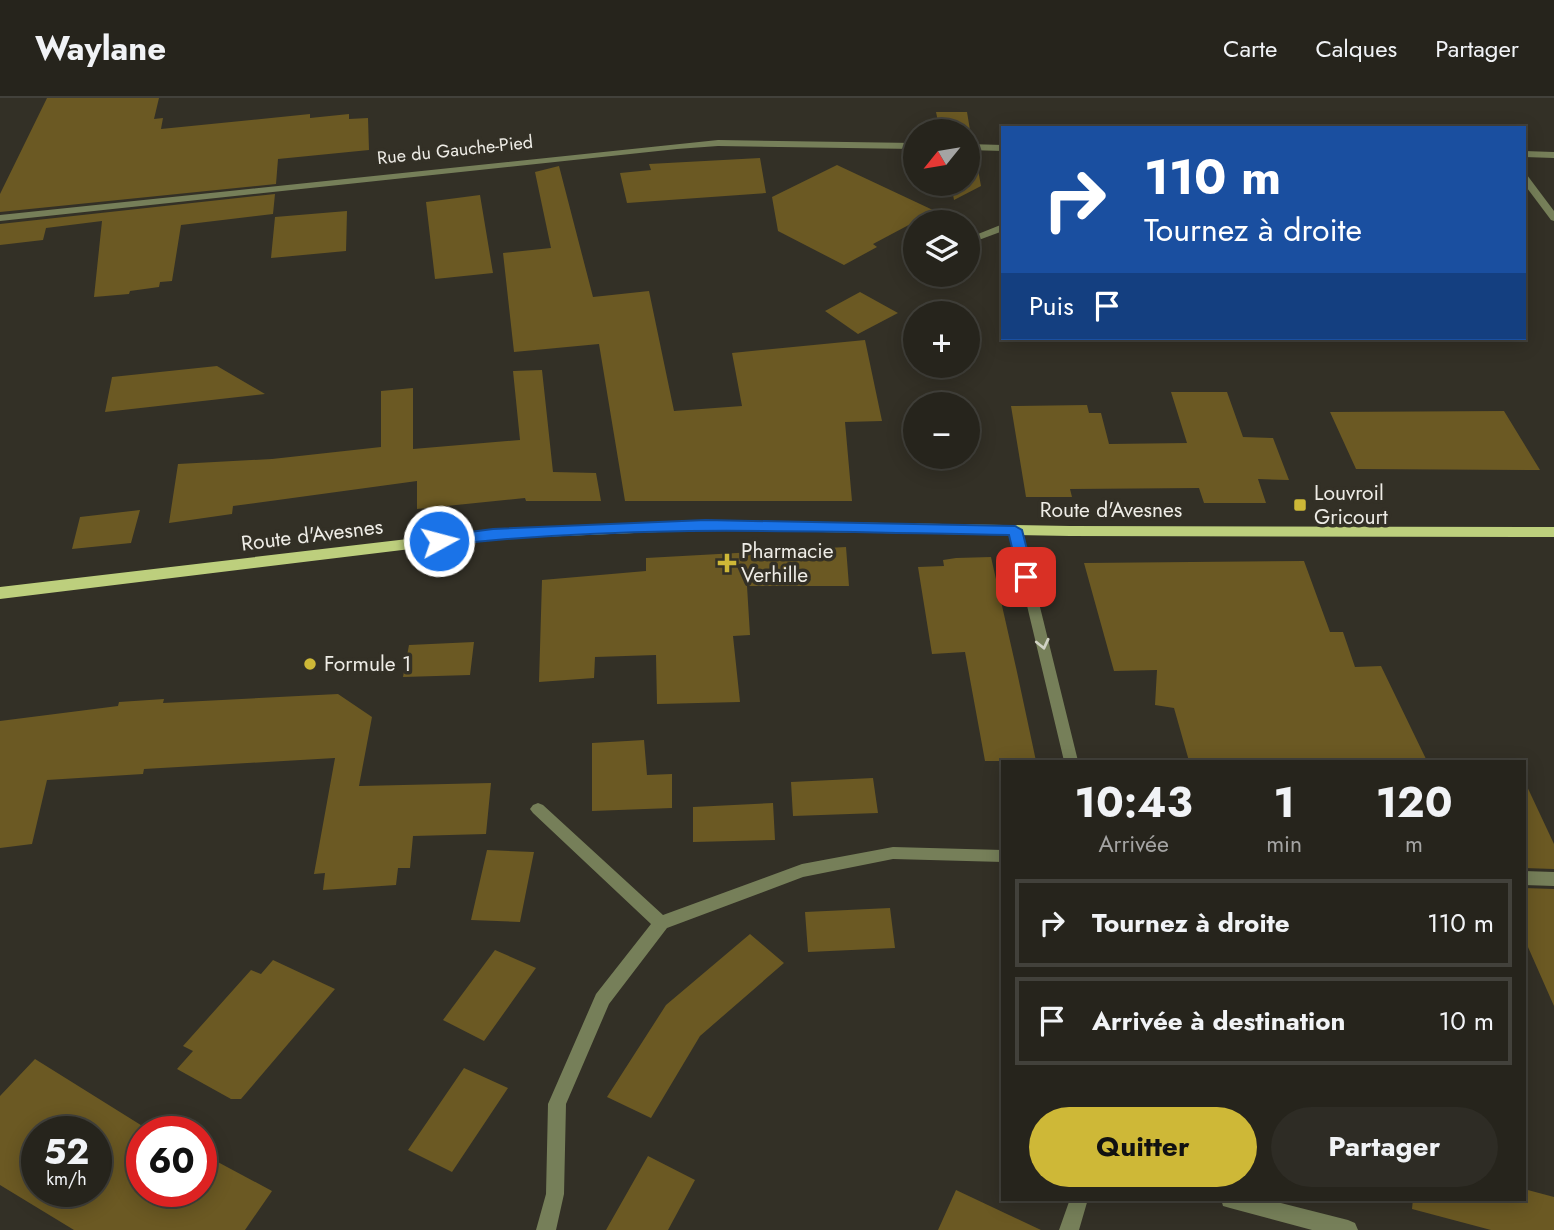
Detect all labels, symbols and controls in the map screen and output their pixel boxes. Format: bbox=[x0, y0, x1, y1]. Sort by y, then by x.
text: Waylane bbox=[35, 25, 166, 72]
text: Carte bbox=[1223, 31, 1277, 66]
text: Calques bbox=[1315, 31, 1397, 66]
text: Partager bbox=[1435, 31, 1519, 66]
north arrow bbox=[903, 119, 980, 196]
map controls bbox=[903, 119, 980, 469]
street label: Rue du Gauche-Pied bbox=[376, 129, 534, 171]
text: 110 m bbox=[1144, 142, 1281, 212]
icon: right bbox=[1029, 154, 1120, 245]
text: Tournez à droite bbox=[1144, 207, 1362, 253]
button: layers bbox=[903, 210, 980, 287]
text: Puis bbox=[1029, 287, 1074, 325]
icon: arrive bbox=[1088, 287, 1126, 325]
button: + bbox=[903, 301, 980, 378]
button: − bbox=[903, 392, 980, 469]
place label: Louvroil Gricourt bbox=[1314, 478, 1388, 532]
street label: Route d'Avesnes bbox=[1040, 495, 1182, 525]
marker: Louvroil Gricourt bbox=[1292, 497, 1308, 513]
position arrow bbox=[402, 504, 476, 578]
street label: Route d'Avesnes bbox=[239, 511, 385, 559]
place label: Pharmacie Verhille bbox=[741, 536, 834, 590]
pin bbox=[996, 547, 1056, 607]
marker: Pharmacie Verhille bbox=[719, 555, 735, 571]
icon: arrive bbox=[1007, 558, 1045, 596]
one-way arrow bbox=[1034, 638, 1049, 650]
place label: Formule 1 bbox=[324, 649, 411, 679]
marker: Formule 1 bbox=[302, 656, 318, 672]
text: 10:43 bbox=[1075, 772, 1193, 833]
text: 1 bbox=[1273, 772, 1295, 833]
text: 120 bbox=[1376, 772, 1452, 833]
text: Arrivée bbox=[1098, 827, 1169, 861]
text: min bbox=[1266, 827, 1302, 861]
text: m bbox=[1405, 827, 1423, 861]
icon: right bbox=[1033, 904, 1071, 942]
text: Tournez à droite bbox=[1092, 904, 1290, 942]
text: 110 m bbox=[1427, 904, 1494, 942]
icon: arrive bbox=[1033, 1002, 1071, 1040]
text: Arrivée à destination bbox=[1092, 1002, 1345, 1040]
text: 10 m bbox=[1439, 1002, 1494, 1040]
button: Quitter bbox=[1029, 1107, 1257, 1187]
button: Partager bbox=[1271, 1107, 1498, 1187]
speed limit sign: 60 bbox=[126, 1116, 217, 1207]
text: 52 bbox=[44, 1127, 89, 1177]
text: km/h bbox=[46, 1166, 87, 1192]

